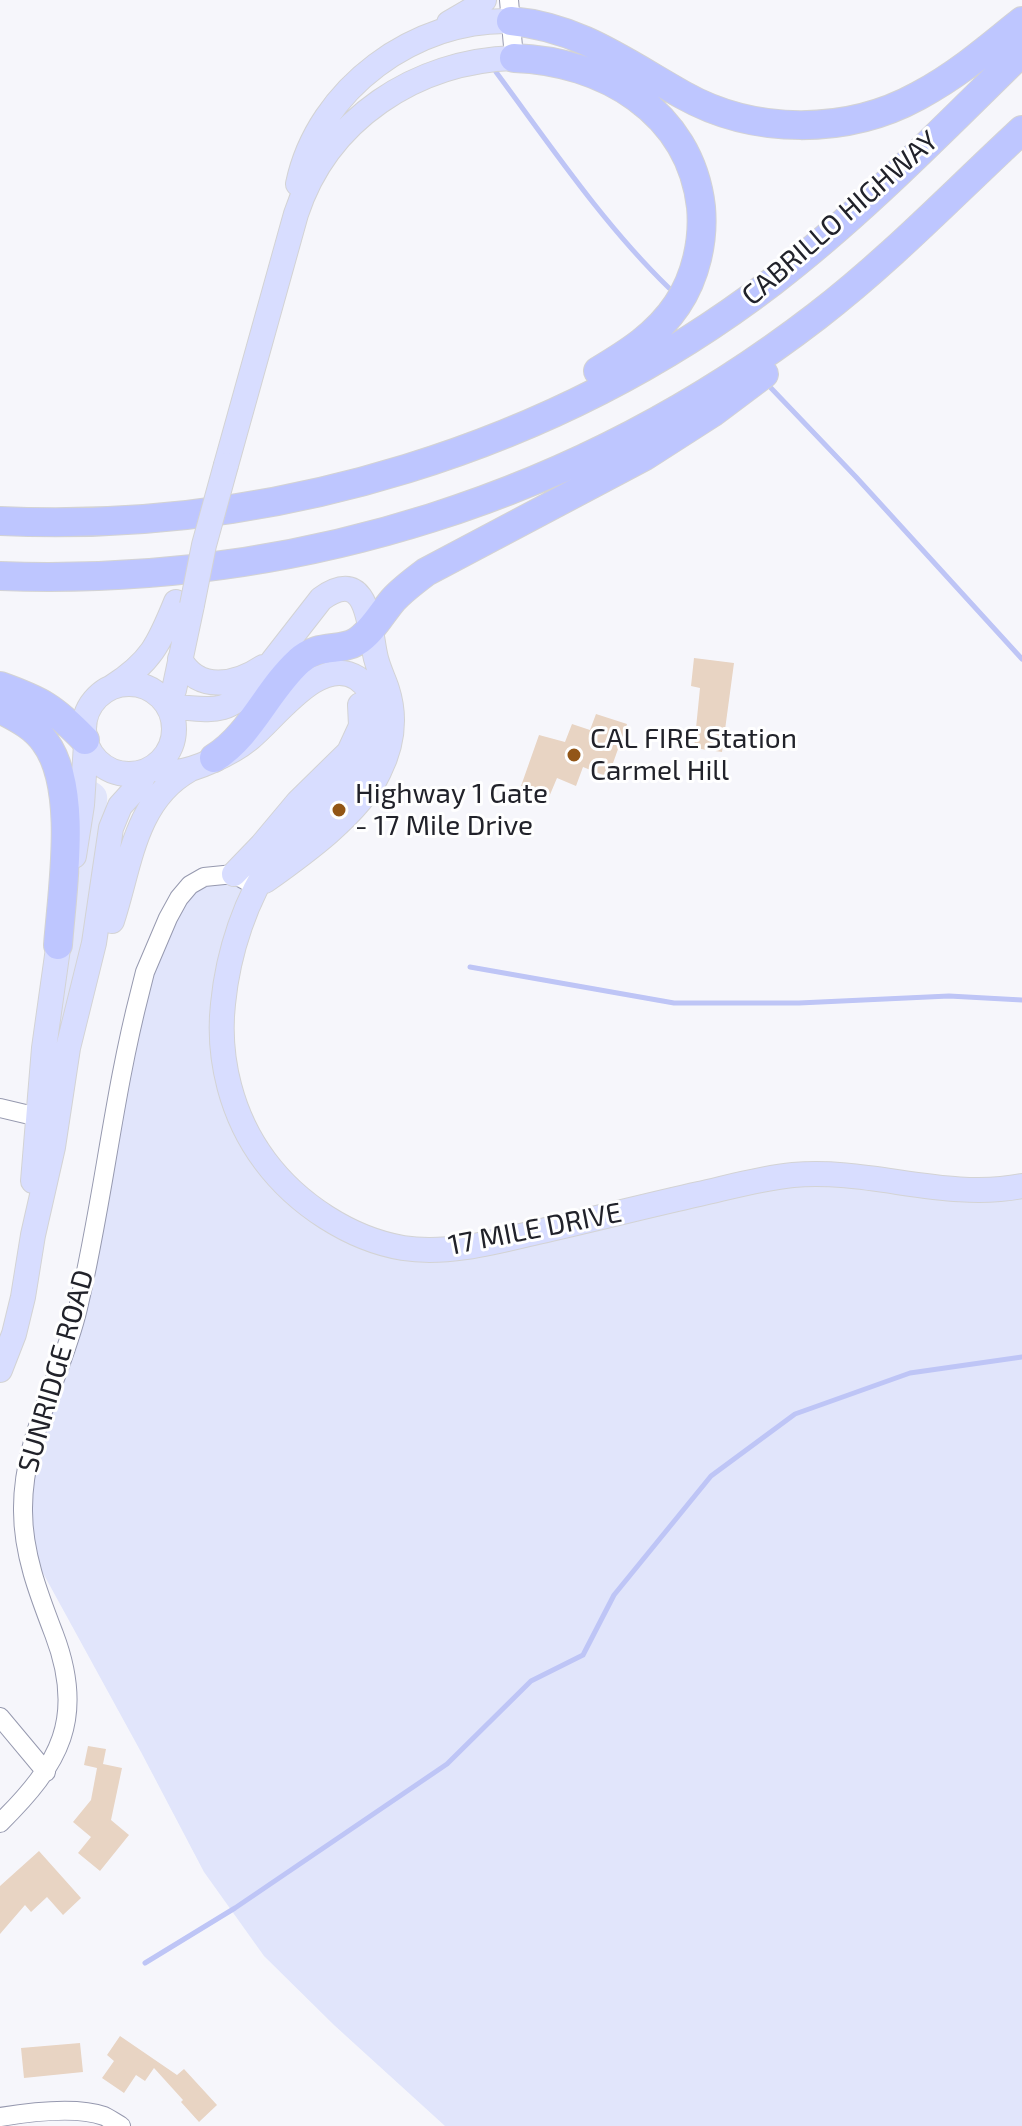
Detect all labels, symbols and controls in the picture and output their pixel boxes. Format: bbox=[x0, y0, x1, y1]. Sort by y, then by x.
street label: CABRILLO HIGHWAY bbox=[735, 124, 945, 312]
place label: CAL FIRE Station Carmel Hill bbox=[590, 722, 797, 788]
marker: CAL FIRE Station Carmel Hill bbox=[565, 746, 583, 764]
place label: Highway 1 Gate - 17 Mile Drive bbox=[355, 777, 548, 843]
marker: Highway 1 Gate - 17 Mile Drive bbox=[330, 801, 348, 819]
street label: 17 MILE DRIVE bbox=[445, 1196, 625, 1262]
street label: SUNRIDGE ROAD bbox=[11, 1266, 101, 1476]

